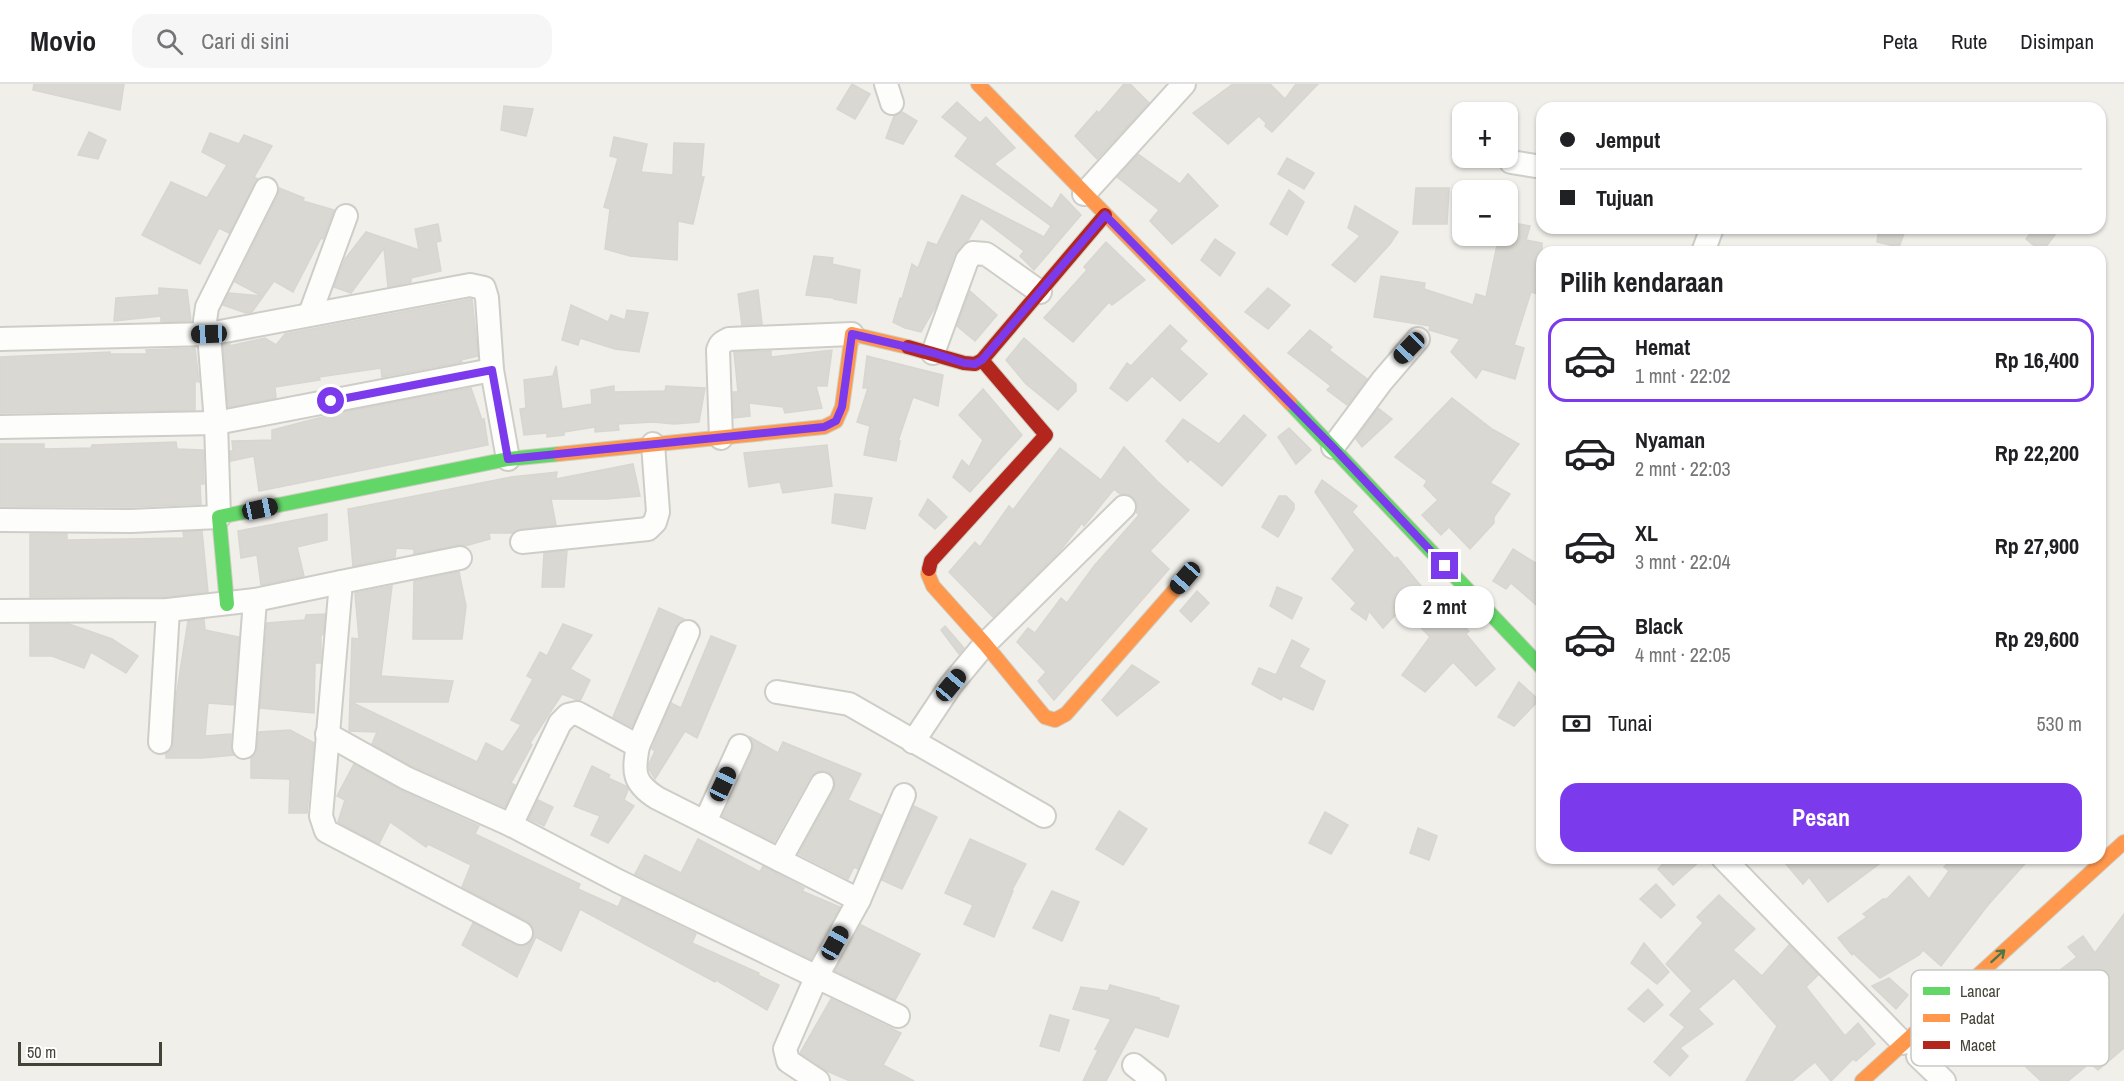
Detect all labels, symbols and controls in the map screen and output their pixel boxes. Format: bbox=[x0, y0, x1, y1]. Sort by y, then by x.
search box bbox=[132, 14, 552, 68]
text: Movio bbox=[30, 22, 96, 60]
icon: search bbox=[153, 25, 186, 58]
text: Cari di sini bbox=[201, 26, 290, 56]
text: Peta bbox=[1882, 27, 1918, 56]
text: Rute bbox=[1951, 27, 1987, 56]
text: Disimpan bbox=[2020, 27, 2094, 56]
map controls bbox=[1452, 102, 1518, 246]
button: + bbox=[1452, 102, 1518, 168]
text: Jemput bbox=[1596, 125, 1660, 155]
button: − bbox=[1452, 180, 1518, 246]
text: Tujuan bbox=[1596, 183, 1654, 213]
text: Pilih kendaraan bbox=[1560, 264, 1724, 300]
car bbox=[191, 324, 227, 344]
car bbox=[1390, 329, 1428, 367]
text: Hemat bbox=[1635, 332, 1690, 362]
icon: car bbox=[1563, 333, 1617, 387]
text: Rp 16,400 bbox=[1995, 345, 2079, 375]
text: 1 mnt · 22:02 bbox=[1635, 362, 1731, 389]
route start bbox=[317, 387, 344, 414]
text: Nyaman bbox=[1635, 425, 1705, 455]
icon: car bbox=[1563, 426, 1617, 480]
text: Rp 22,200 bbox=[1995, 438, 2079, 468]
text: 2 mnt · 22:03 bbox=[1635, 455, 1731, 482]
car bbox=[241, 496, 279, 522]
text: XL bbox=[1635, 518, 1658, 548]
icon: car bbox=[1563, 519, 1617, 573]
text: Rp 27,900 bbox=[1995, 531, 2079, 561]
text: 3 mnt · 22:04 bbox=[1635, 548, 1731, 575]
route end bbox=[1431, 552, 1458, 579]
car bbox=[1166, 559, 1204, 597]
callout: 2 mnt bbox=[1396, 587, 1494, 629]
text: 2 mnt bbox=[1423, 593, 1466, 620]
text: Black bbox=[1635, 611, 1683, 641]
icon: car bbox=[1563, 612, 1617, 666]
text: Rp 29,600 bbox=[1995, 624, 2079, 654]
text: 4 mnt · 22:05 bbox=[1635, 641, 1731, 668]
car bbox=[933, 665, 969, 705]
icon: cash bbox=[1560, 707, 1593, 740]
text: Tunai bbox=[1608, 708, 1653, 738]
text: 530 m bbox=[2036, 710, 2082, 737]
car bbox=[707, 764, 739, 804]
button: Pesan bbox=[1560, 783, 2082, 852]
car bbox=[818, 923, 852, 963]
one-way arrow bbox=[1991, 949, 2006, 963]
legend bbox=[1911, 970, 2109, 1066]
text: Lancar bbox=[1960, 980, 2001, 1002]
text: Padat bbox=[1960, 1007, 1995, 1029]
text: Macet bbox=[1960, 1034, 1996, 1056]
scale bar bbox=[18, 1039, 162, 1066]
text: 50 m bbox=[27, 1041, 56, 1063]

